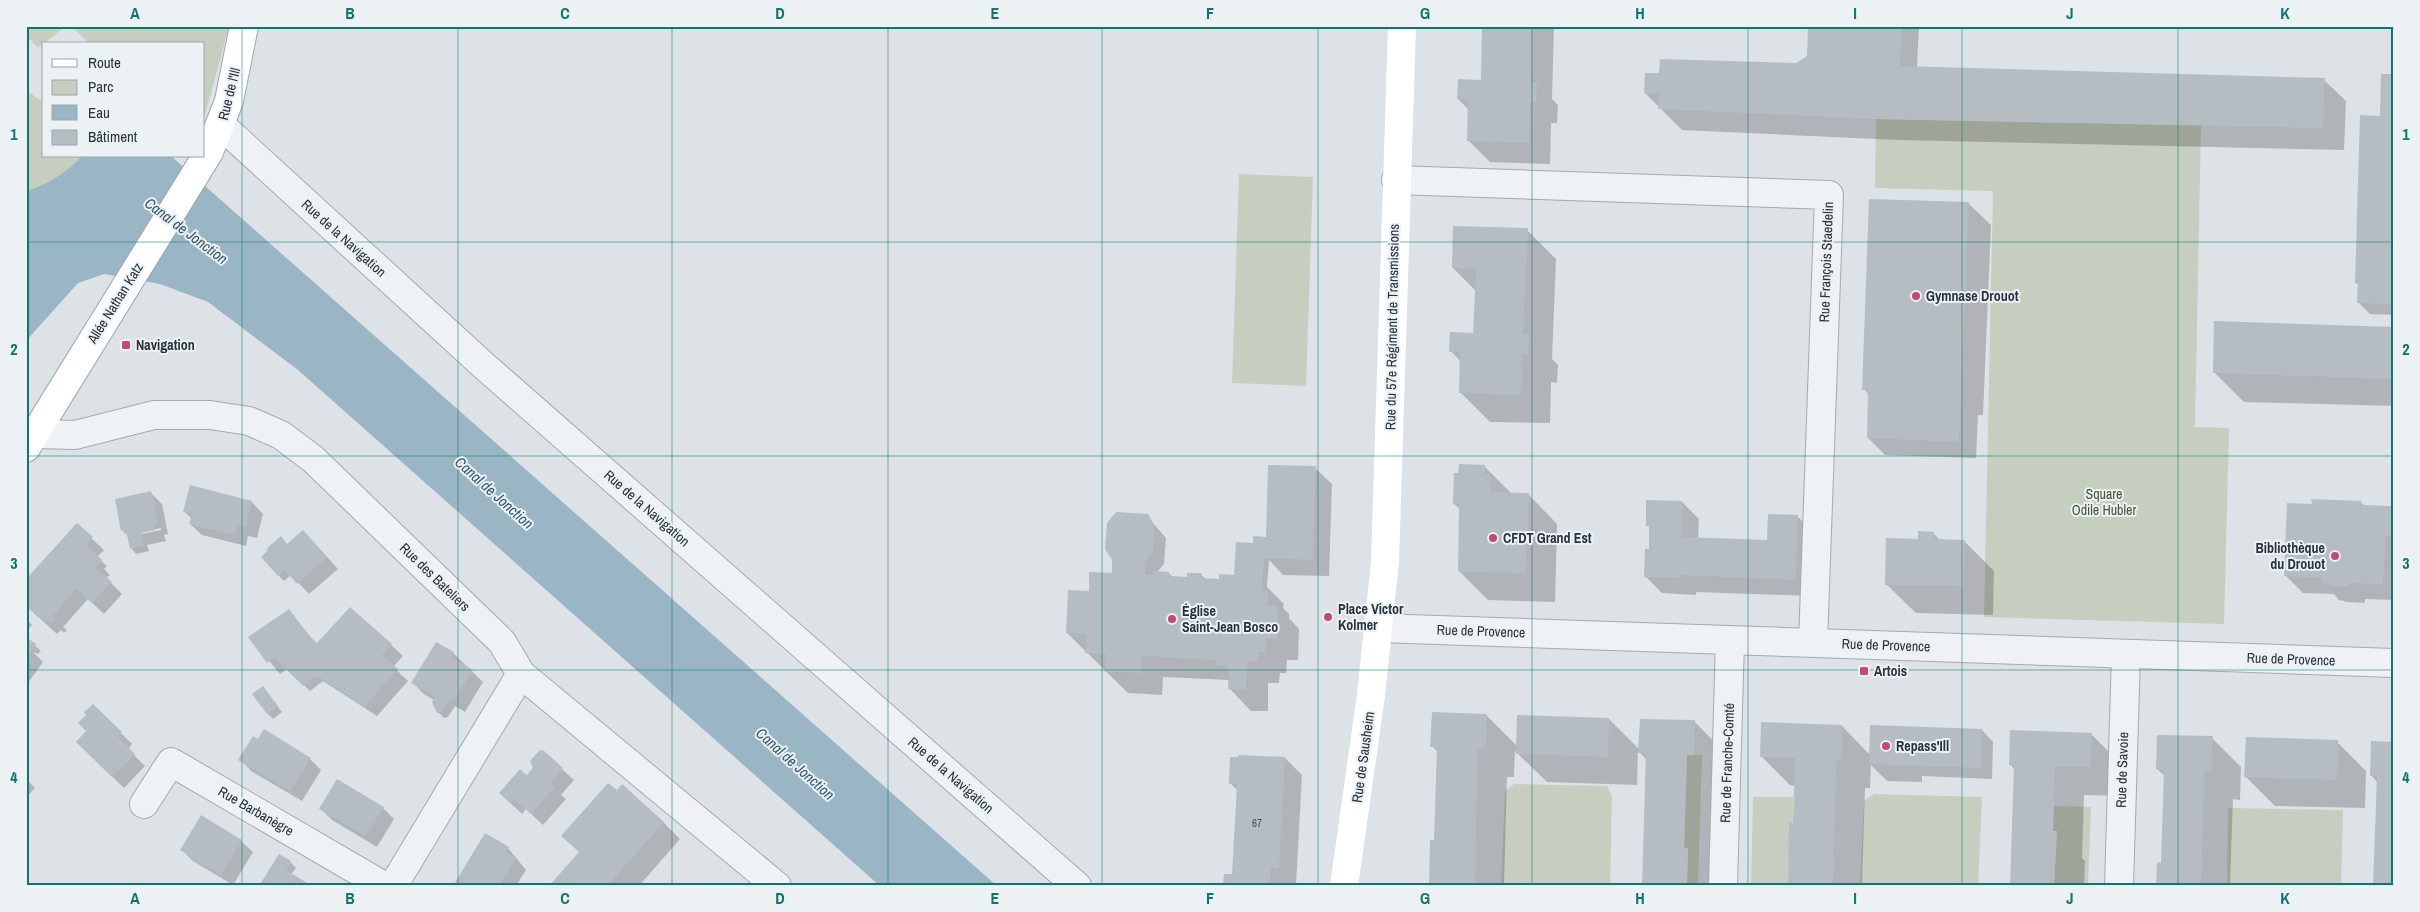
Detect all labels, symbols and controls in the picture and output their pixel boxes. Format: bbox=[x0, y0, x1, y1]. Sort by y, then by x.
text: A bbox=[130, 2, 140, 24]
text: B bbox=[345, 2, 355, 24]
text: C bbox=[560, 2, 570, 24]
text: D bbox=[775, 2, 785, 24]
text: E bbox=[991, 2, 1000, 24]
text: F bbox=[1206, 2, 1214, 24]
text: G bbox=[1420, 2, 1430, 24]
text: H bbox=[1635, 2, 1645, 24]
text: I bbox=[1853, 2, 1857, 24]
text: J bbox=[2066, 2, 2074, 24]
text: K bbox=[2280, 2, 2290, 24]
legend bbox=[42, 42, 205, 158]
text: Route bbox=[88, 52, 121, 73]
street label: Rue de l'Ill bbox=[214, 66, 244, 122]
text: Parc bbox=[88, 76, 113, 97]
text: Eau bbox=[88, 102, 110, 123]
text: 1 bbox=[10, 123, 18, 145]
text: 1 bbox=[2402, 123, 2410, 145]
text: Bâtiment bbox=[88, 126, 138, 147]
water label: Canal de Jonction bbox=[140, 192, 232, 269]
street label: Rue de la Navigation bbox=[298, 195, 390, 281]
street label: Rue François Staedelin bbox=[1815, 201, 1837, 323]
street label: Rue du 57e Régiment de Transmissions bbox=[1381, 224, 1403, 430]
street label: Allée Nathan Katz bbox=[82, 259, 147, 348]
place label: Gymnase Drouot bbox=[1926, 287, 2019, 305]
marker: Gymnase Drouot bbox=[1910, 290, 1922, 302]
place label: Navigation bbox=[136, 336, 195, 354]
text: 2 bbox=[10, 338, 18, 360]
text: 2 bbox=[2402, 338, 2410, 360]
marker: Navigation bbox=[120, 339, 132, 351]
water label: Canal de Jonction bbox=[450, 452, 538, 534]
street label: Rue de la Navigation bbox=[600, 466, 694, 550]
park label: Square Odile Hubler bbox=[2072, 485, 2136, 519]
place label: CFDT Grand Est bbox=[1503, 529, 1592, 547]
marker: CFDT Grand Est bbox=[1487, 532, 1499, 544]
street label: Rue des Bateliers bbox=[396, 539, 474, 615]
place label: Bibliothèque du Drouot bbox=[2255, 539, 2325, 573]
marker: Bibliothèque du Drouot bbox=[2329, 550, 2341, 562]
text: 3 bbox=[10, 552, 18, 574]
text: 3 bbox=[2402, 552, 2410, 574]
place label: Place Victor Kolmer bbox=[1338, 600, 1404, 634]
place label: Église Saint-Jean Bosco bbox=[1182, 602, 1278, 636]
marker: Place Victor Kolmer bbox=[1322, 611, 1334, 623]
marker: Église Saint-Jean Bosco bbox=[1166, 613, 1178, 625]
street label: Rue de Provence bbox=[1436, 620, 1526, 642]
street label: Rue de Provence bbox=[1841, 634, 1931, 656]
street label: Rue de Provence bbox=[2246, 648, 2336, 670]
place label: Artois bbox=[1874, 662, 1907, 680]
marker: Artois bbox=[1858, 665, 1870, 677]
street label: Rue de Franche-Comté bbox=[1716, 703, 1738, 823]
street label: Rue de Sausheim bbox=[1348, 710, 1378, 804]
water label: Canal de Jonction bbox=[751, 723, 839, 805]
street label: Rue de Savoie bbox=[2112, 732, 2132, 808]
street label: Rue de la Navigation bbox=[904, 733, 998, 817]
place label: Repass'Ill bbox=[1896, 737, 1949, 755]
marker: Repass'Ill bbox=[1880, 740, 1892, 752]
text: 4 bbox=[10, 766, 18, 788]
text: 4 bbox=[2402, 766, 2410, 788]
street label: Rue Barbanègre bbox=[215, 782, 297, 840]
house number: 67 bbox=[1252, 816, 1262, 830]
text: A bbox=[130, 887, 140, 909]
text: B bbox=[345, 887, 355, 909]
text: C bbox=[560, 887, 570, 909]
text: D bbox=[775, 887, 785, 909]
text: E bbox=[991, 887, 1000, 909]
text: F bbox=[1206, 887, 1214, 909]
text: G bbox=[1420, 887, 1430, 909]
text: H bbox=[1635, 887, 1645, 909]
text: I bbox=[1853, 887, 1857, 909]
text: J bbox=[2066, 887, 2074, 909]
text: K bbox=[2280, 887, 2290, 909]

